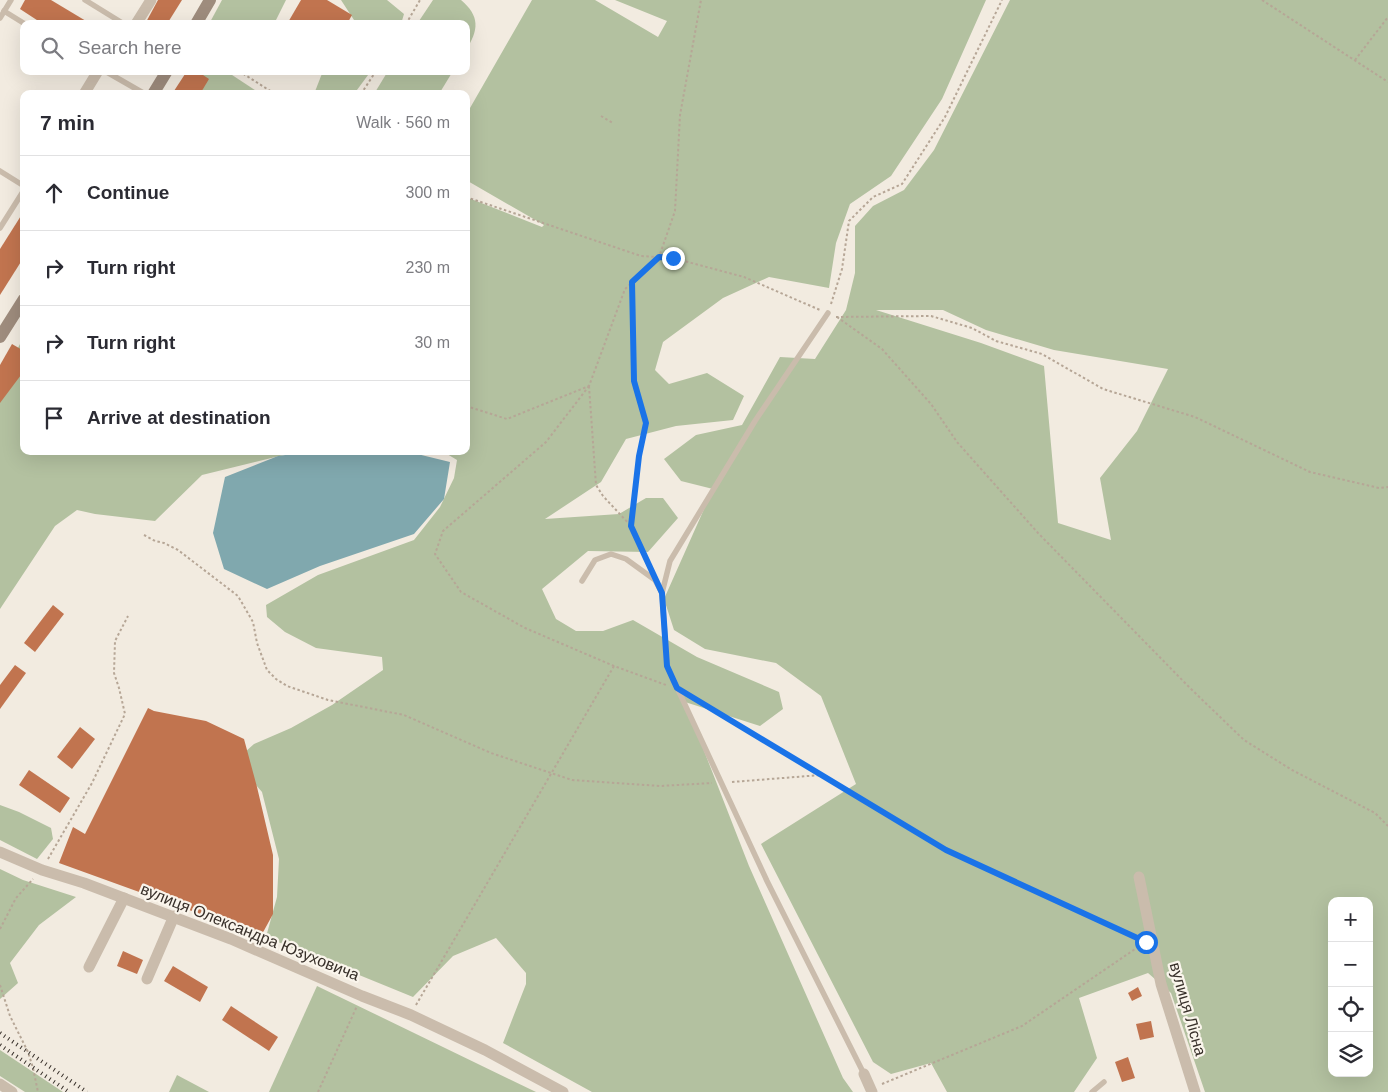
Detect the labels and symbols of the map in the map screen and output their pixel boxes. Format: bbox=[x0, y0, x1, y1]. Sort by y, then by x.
route end bbox=[662, 247, 685, 270]
street label: вулиця Олександра Юзуховича bbox=[138, 880, 362, 984]
route start bbox=[1135, 931, 1158, 954]
street label: вулиця Лісна bbox=[1167, 960, 1209, 1058]

